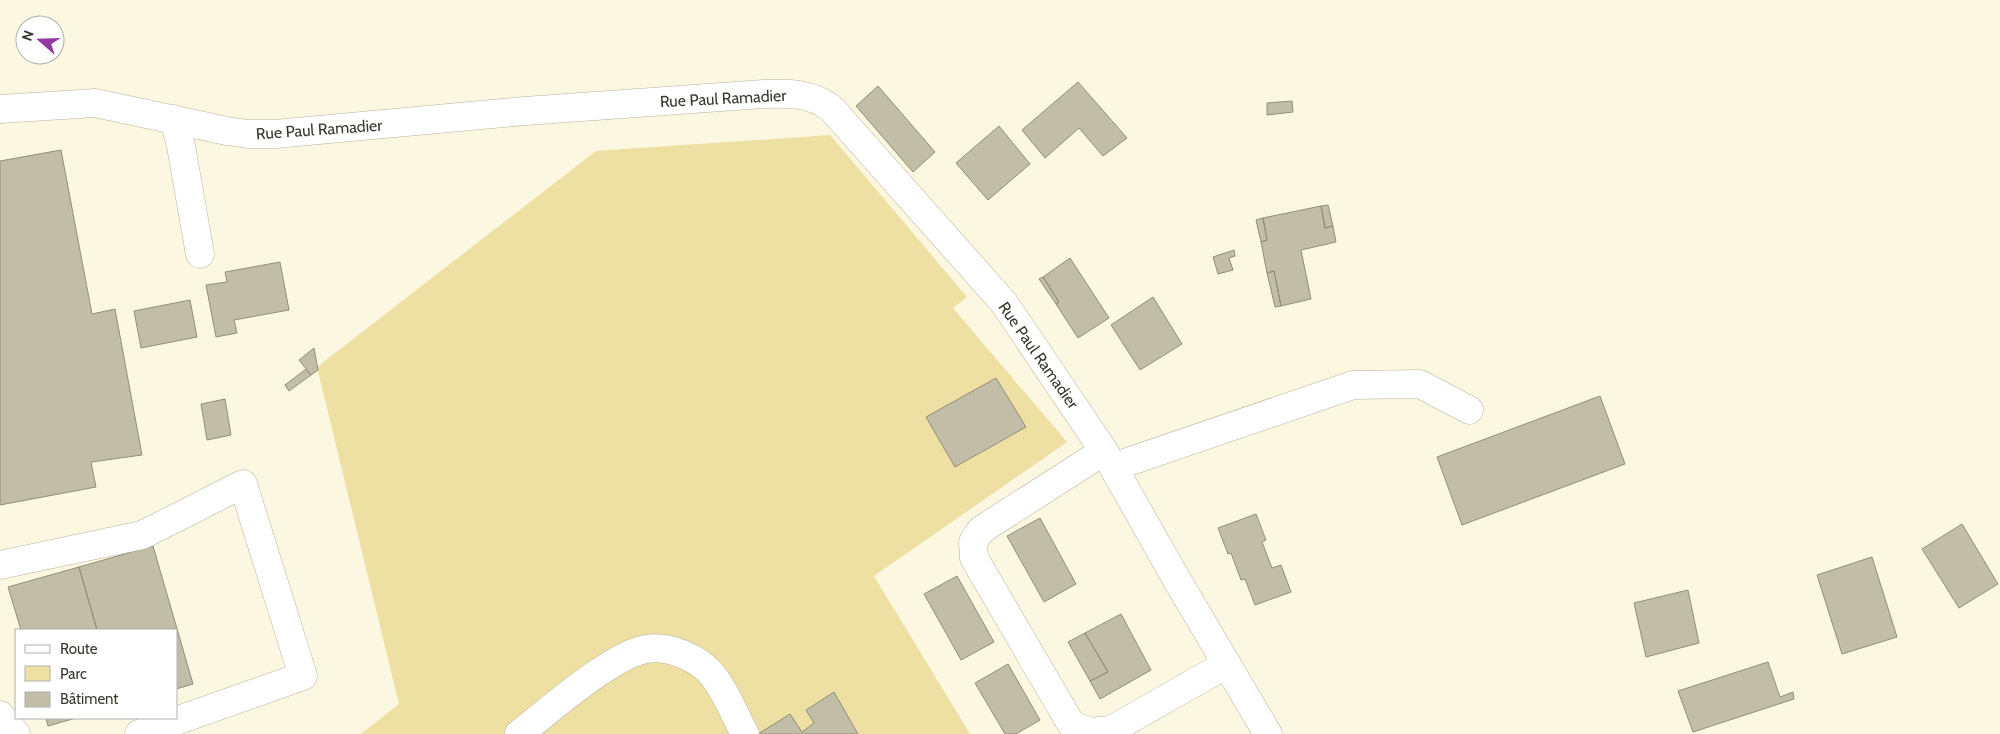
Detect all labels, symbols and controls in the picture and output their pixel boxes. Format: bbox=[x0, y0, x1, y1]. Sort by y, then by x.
north arrow bbox=[15, 15, 65, 65]
text: N bbox=[18, 28, 38, 43]
street label: Rue Paul Ramadier bbox=[659, 86, 788, 111]
street label: Rue Paul Ramadier bbox=[255, 116, 384, 143]
street label: Rue Paul Ramadier bbox=[995, 298, 1083, 413]
legend bbox=[15, 629, 178, 719]
text: Route bbox=[60, 640, 98, 658]
text: Parc bbox=[60, 665, 87, 683]
text: Bâtiment bbox=[60, 690, 118, 708]

